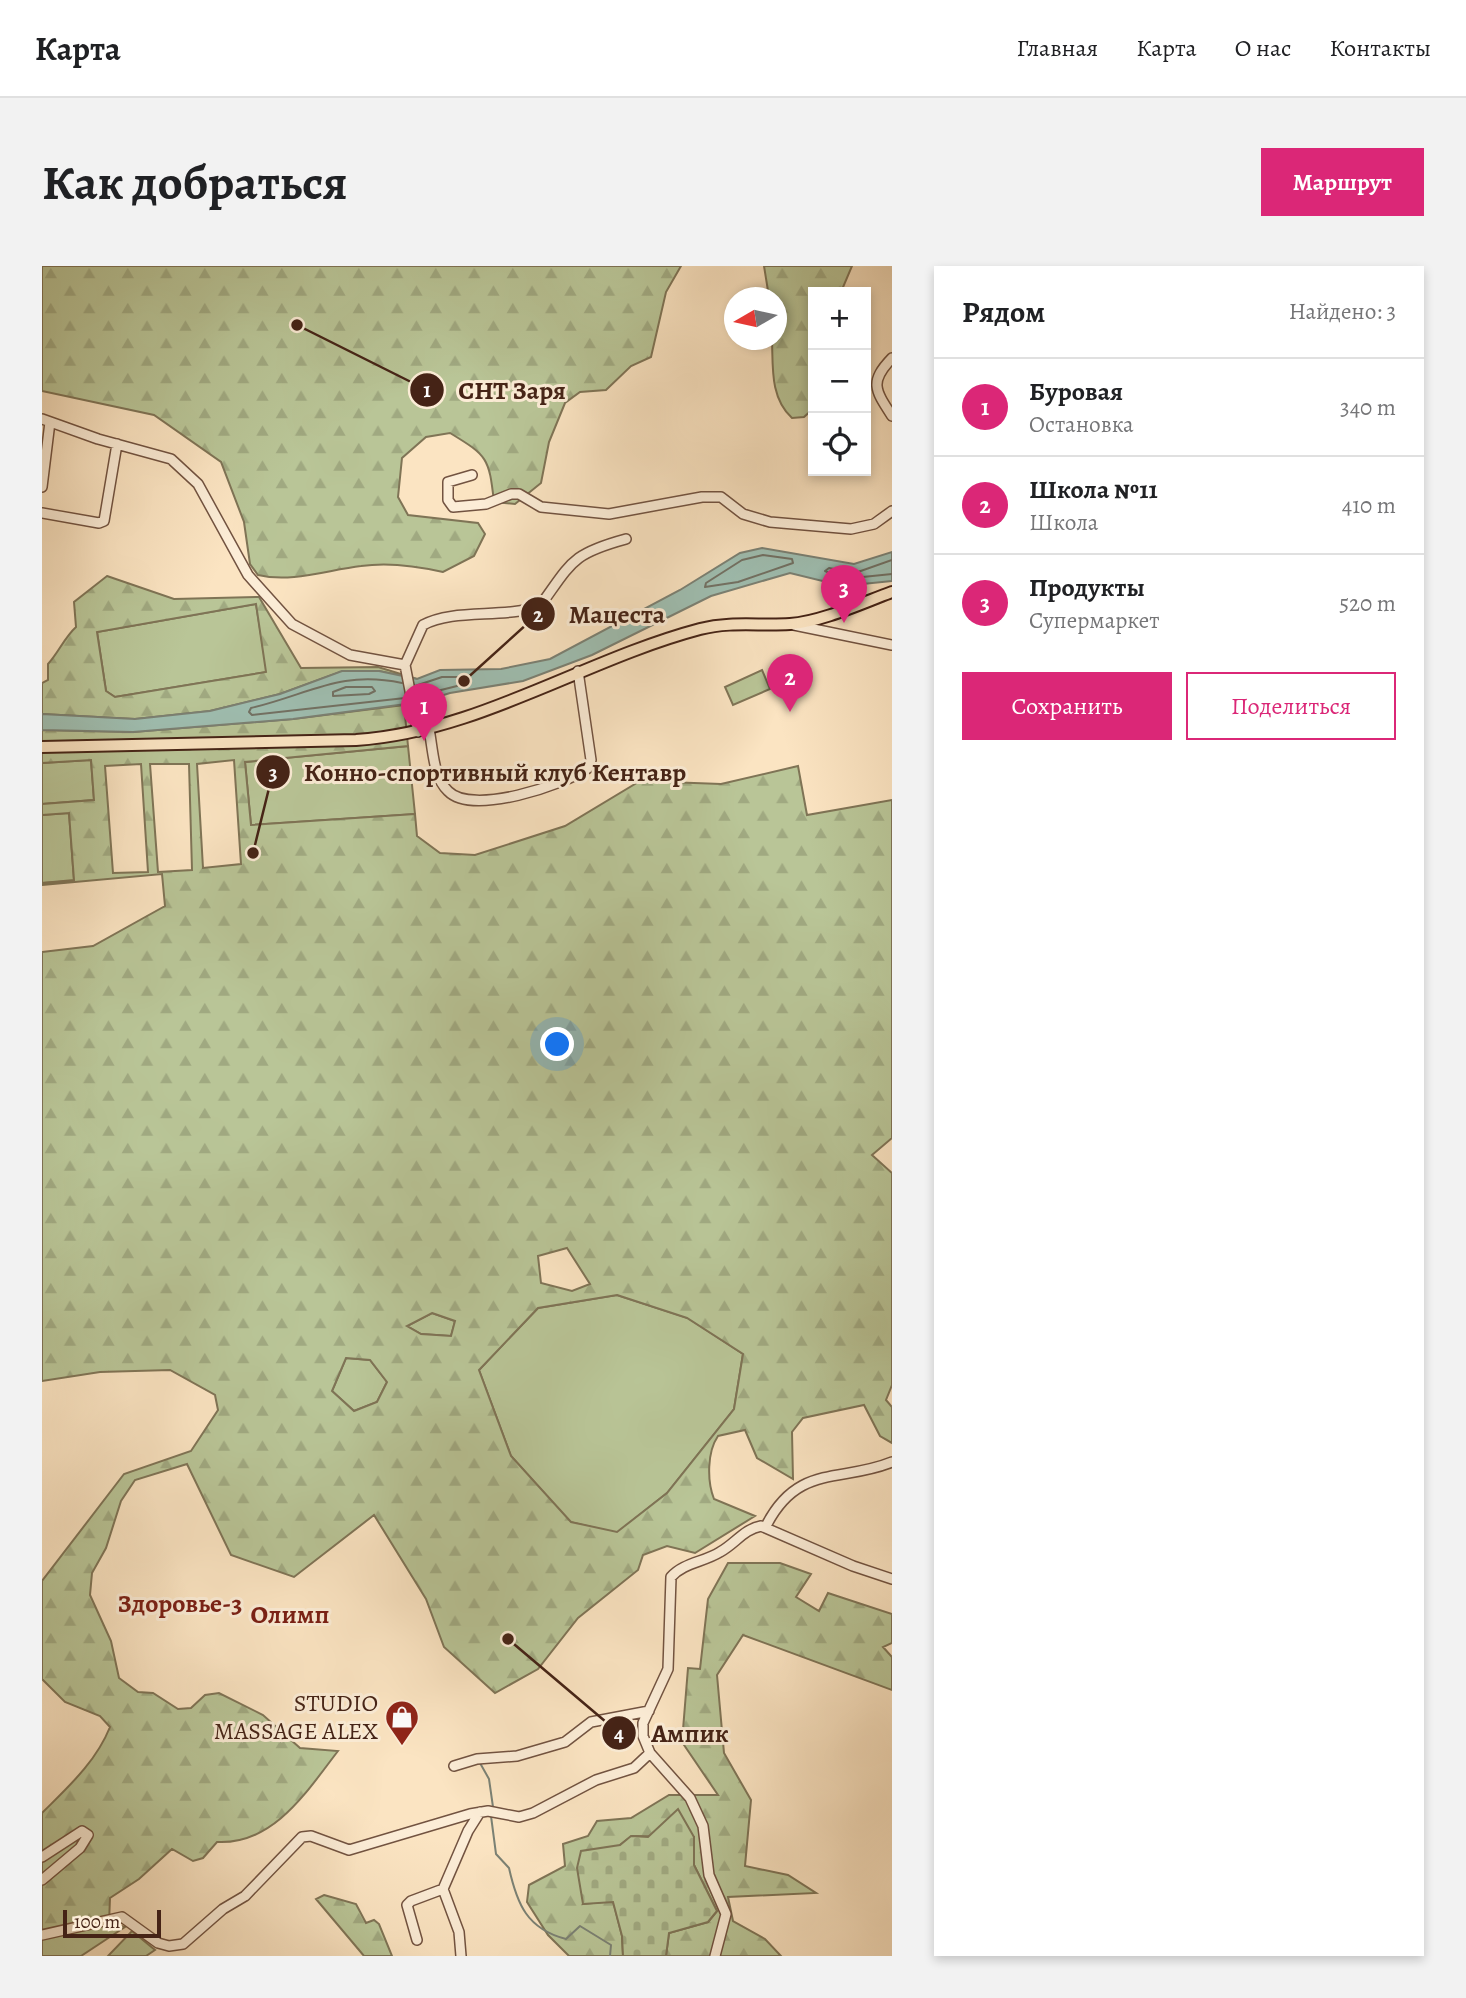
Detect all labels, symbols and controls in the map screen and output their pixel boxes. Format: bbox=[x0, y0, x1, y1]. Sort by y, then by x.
text: Карта bbox=[35, 26, 121, 71]
text: Главная bbox=[1017, 32, 1098, 64]
text: Карта bbox=[1136, 32, 1197, 64]
text: О нас bbox=[1235, 32, 1291, 64]
text: Контакты bbox=[1329, 32, 1431, 64]
button: Маршрут bbox=[1261, 148, 1424, 216]
text: Как добраться bbox=[42, 149, 348, 216]
north arrow bbox=[724, 287, 787, 350]
map controls bbox=[808, 287, 871, 476]
button: + bbox=[808, 287, 871, 350]
text: Рядом bbox=[962, 292, 1045, 332]
text: Найдено: 3 bbox=[1289, 296, 1396, 327]
button: − bbox=[808, 350, 871, 413]
callout: СНТ Заря bbox=[410, 366, 580, 413]
text: СНТ Заря bbox=[458, 373, 566, 408]
text: Буровая bbox=[1029, 374, 1123, 409]
text: 1 bbox=[423, 376, 431, 404]
text: 1 bbox=[981, 392, 989, 423]
text: 340 m bbox=[1340, 392, 1396, 423]
text: Остановка bbox=[1029, 409, 1134, 440]
button: locate bbox=[808, 413, 871, 476]
text: Школа №11 bbox=[1029, 472, 1158, 507]
text: 2 bbox=[979, 490, 991, 521]
text: 410 m bbox=[1342, 490, 1396, 521]
text: Школа bbox=[1029, 507, 1098, 538]
pin: 3 bbox=[821, 565, 867, 623]
text: Продукты bbox=[1029, 570, 1145, 605]
text: 3 bbox=[980, 588, 990, 619]
text: 520 m bbox=[1339, 588, 1396, 619]
callout: Мацеста bbox=[520, 591, 679, 638]
text: Мацеста bbox=[569, 597, 666, 632]
text: 2 bbox=[533, 601, 543, 629]
text: Супермаркет bbox=[1029, 605, 1160, 636]
pin: 2 bbox=[767, 654, 813, 712]
button: Сохранить bbox=[962, 672, 1172, 740]
button: Поделиться bbox=[1186, 672, 1396, 740]
pin: 1 bbox=[401, 683, 447, 741]
callout: Конно-спортивный клуб Кентавр bbox=[255, 749, 700, 796]
text: Конно-спортивный клуб Кентавр bbox=[304, 755, 686, 790]
text: 3 bbox=[268, 759, 278, 787]
your location bbox=[540, 1027, 574, 1061]
district label: Здоровье-3 bbox=[118, 1586, 242, 1621]
district label: Олимп bbox=[251, 1597, 329, 1632]
place label: STUDIO MASSAGE ALEX bbox=[214, 1687, 378, 1747]
shop icon: STUDIO MASSAGE ALEX bbox=[383, 1698, 421, 1747]
callout: Ампик bbox=[602, 1710, 743, 1757]
text: Ампик bbox=[650, 1716, 729, 1751]
text: 4 bbox=[614, 1720, 624, 1748]
scale bar bbox=[63, 1907, 161, 1939]
text: 100 m bbox=[74, 1909, 120, 1935]

